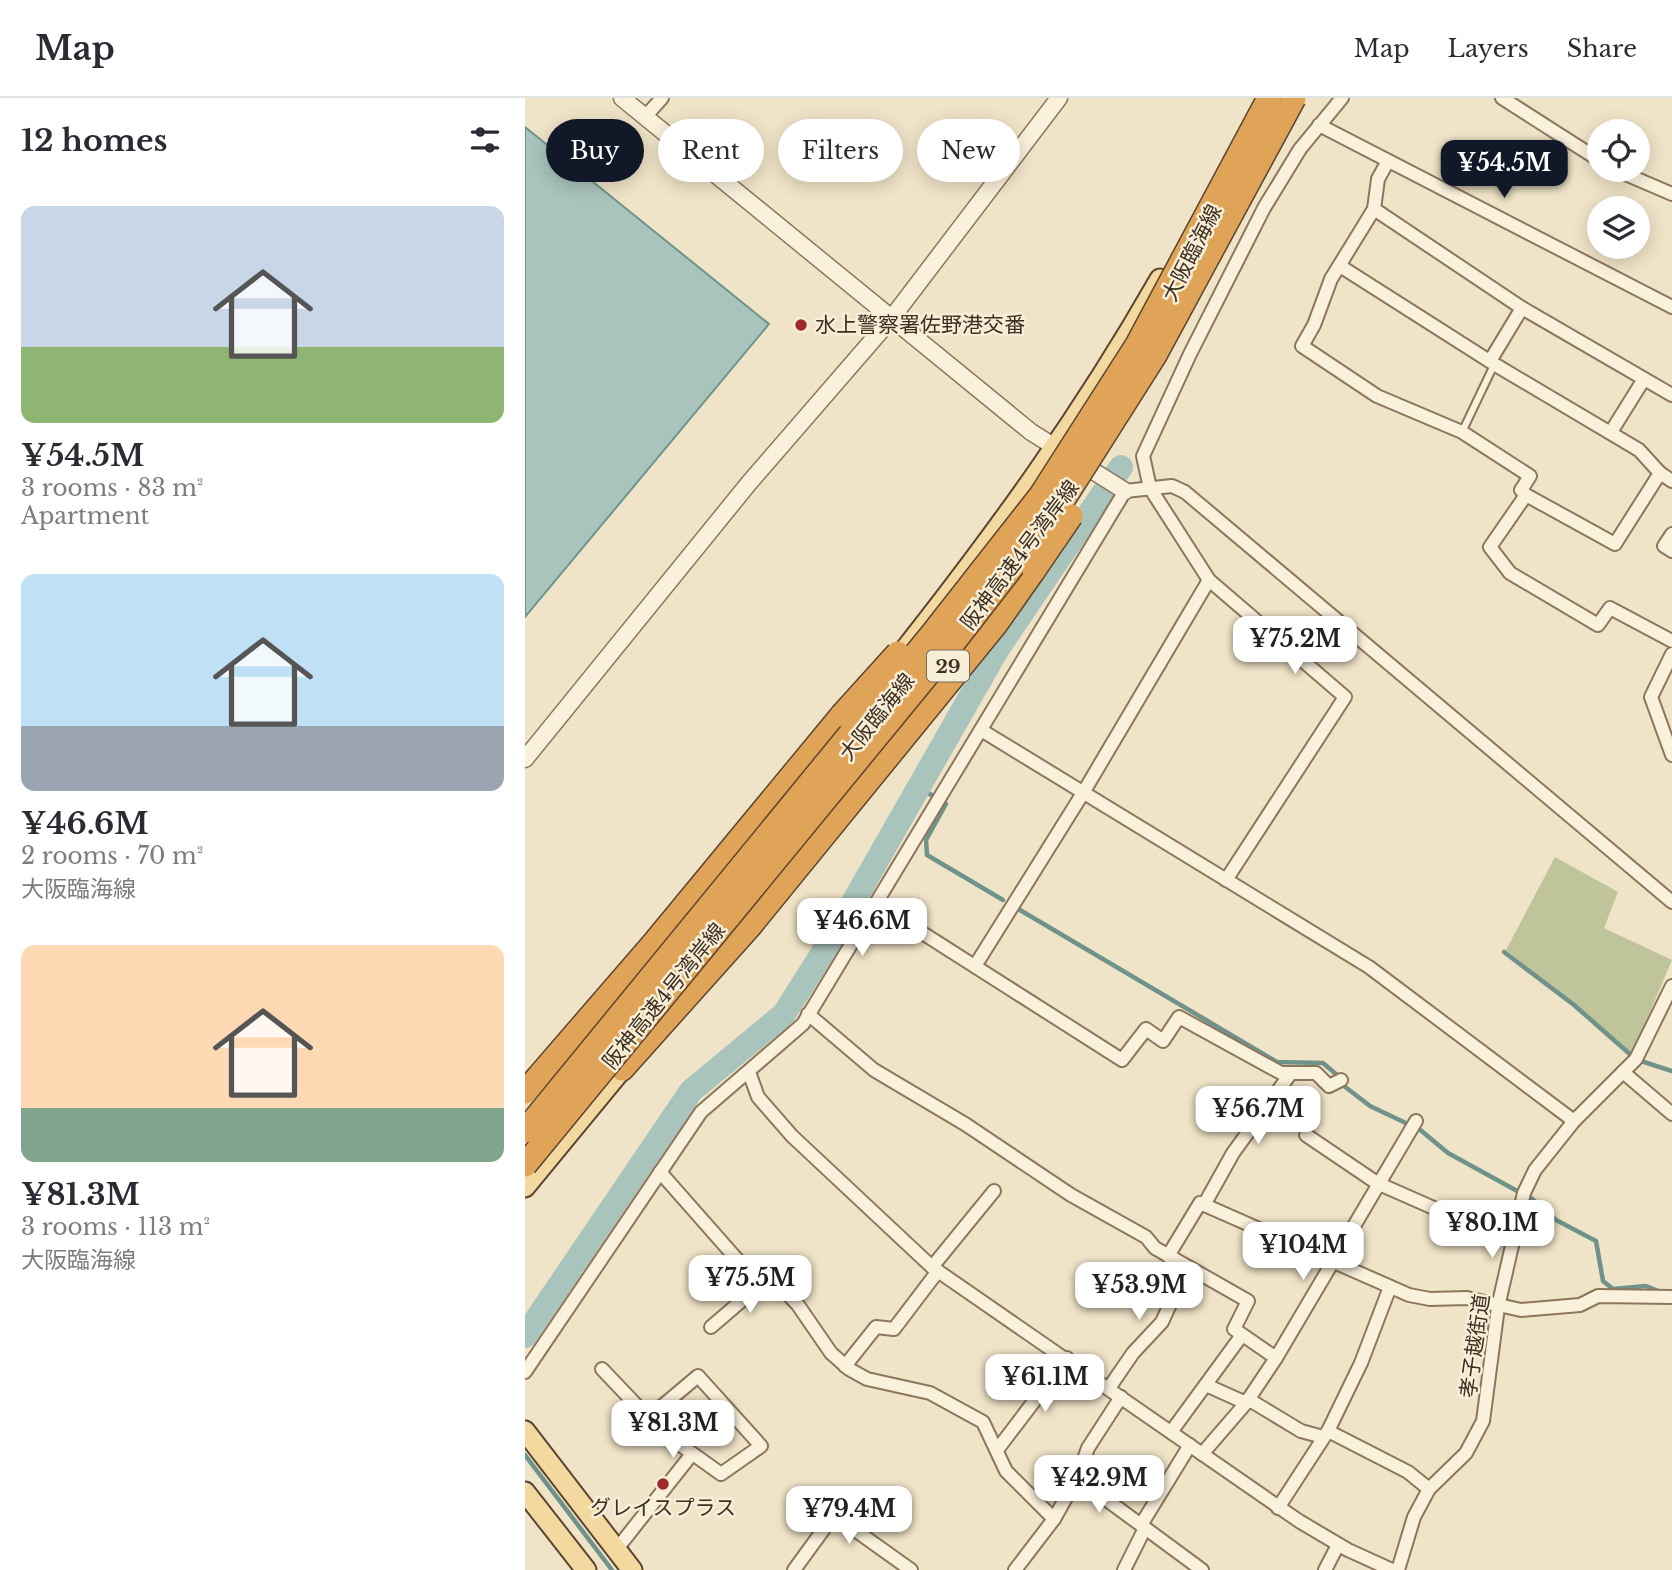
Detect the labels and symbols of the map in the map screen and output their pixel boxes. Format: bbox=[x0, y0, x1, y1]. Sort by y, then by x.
pin: ¥54.5M bbox=[1447, 140, 1561, 200]
street label: 大阪臨海線 bbox=[1157, 200, 1227, 306]
place label: 水上警察署佐野港交番 bbox=[815, 312, 1025, 338]
marker: 水上警察署佐野港交番 bbox=[793, 317, 809, 333]
street label: 阪神高速4号湾岸線 bbox=[955, 475, 1085, 635]
pin: ¥75.2M bbox=[1238, 616, 1352, 676]
road number: 29 bbox=[927, 650, 969, 681]
street label: 大阪臨海線 bbox=[834, 668, 920, 766]
pin: ¥46.6M bbox=[805, 898, 919, 958]
street label: 阪神高速4号湾岸線 bbox=[597, 918, 731, 1074]
pin: ¥56.7M bbox=[1201, 1086, 1315, 1146]
pin: ¥80.1M bbox=[1435, 1200, 1549, 1260]
pin: ¥104M bbox=[1254, 1222, 1352, 1282]
pin: ¥75.5M bbox=[693, 1256, 807, 1315]
pin: ¥53.9M bbox=[1082, 1262, 1196, 1322]
street label: 孝子越街道 bbox=[1455, 1292, 1495, 1400]
pin: ¥61.1M bbox=[988, 1354, 1102, 1414]
pin: ¥81.3M bbox=[616, 1400, 730, 1460]
pin: ¥42.9M bbox=[1042, 1456, 1156, 1515]
marker: グレイスプラス bbox=[655, 1476, 671, 1492]
pin: ¥79.4M bbox=[792, 1486, 906, 1546]
place label: グレイスプラス bbox=[590, 1495, 736, 1521]

